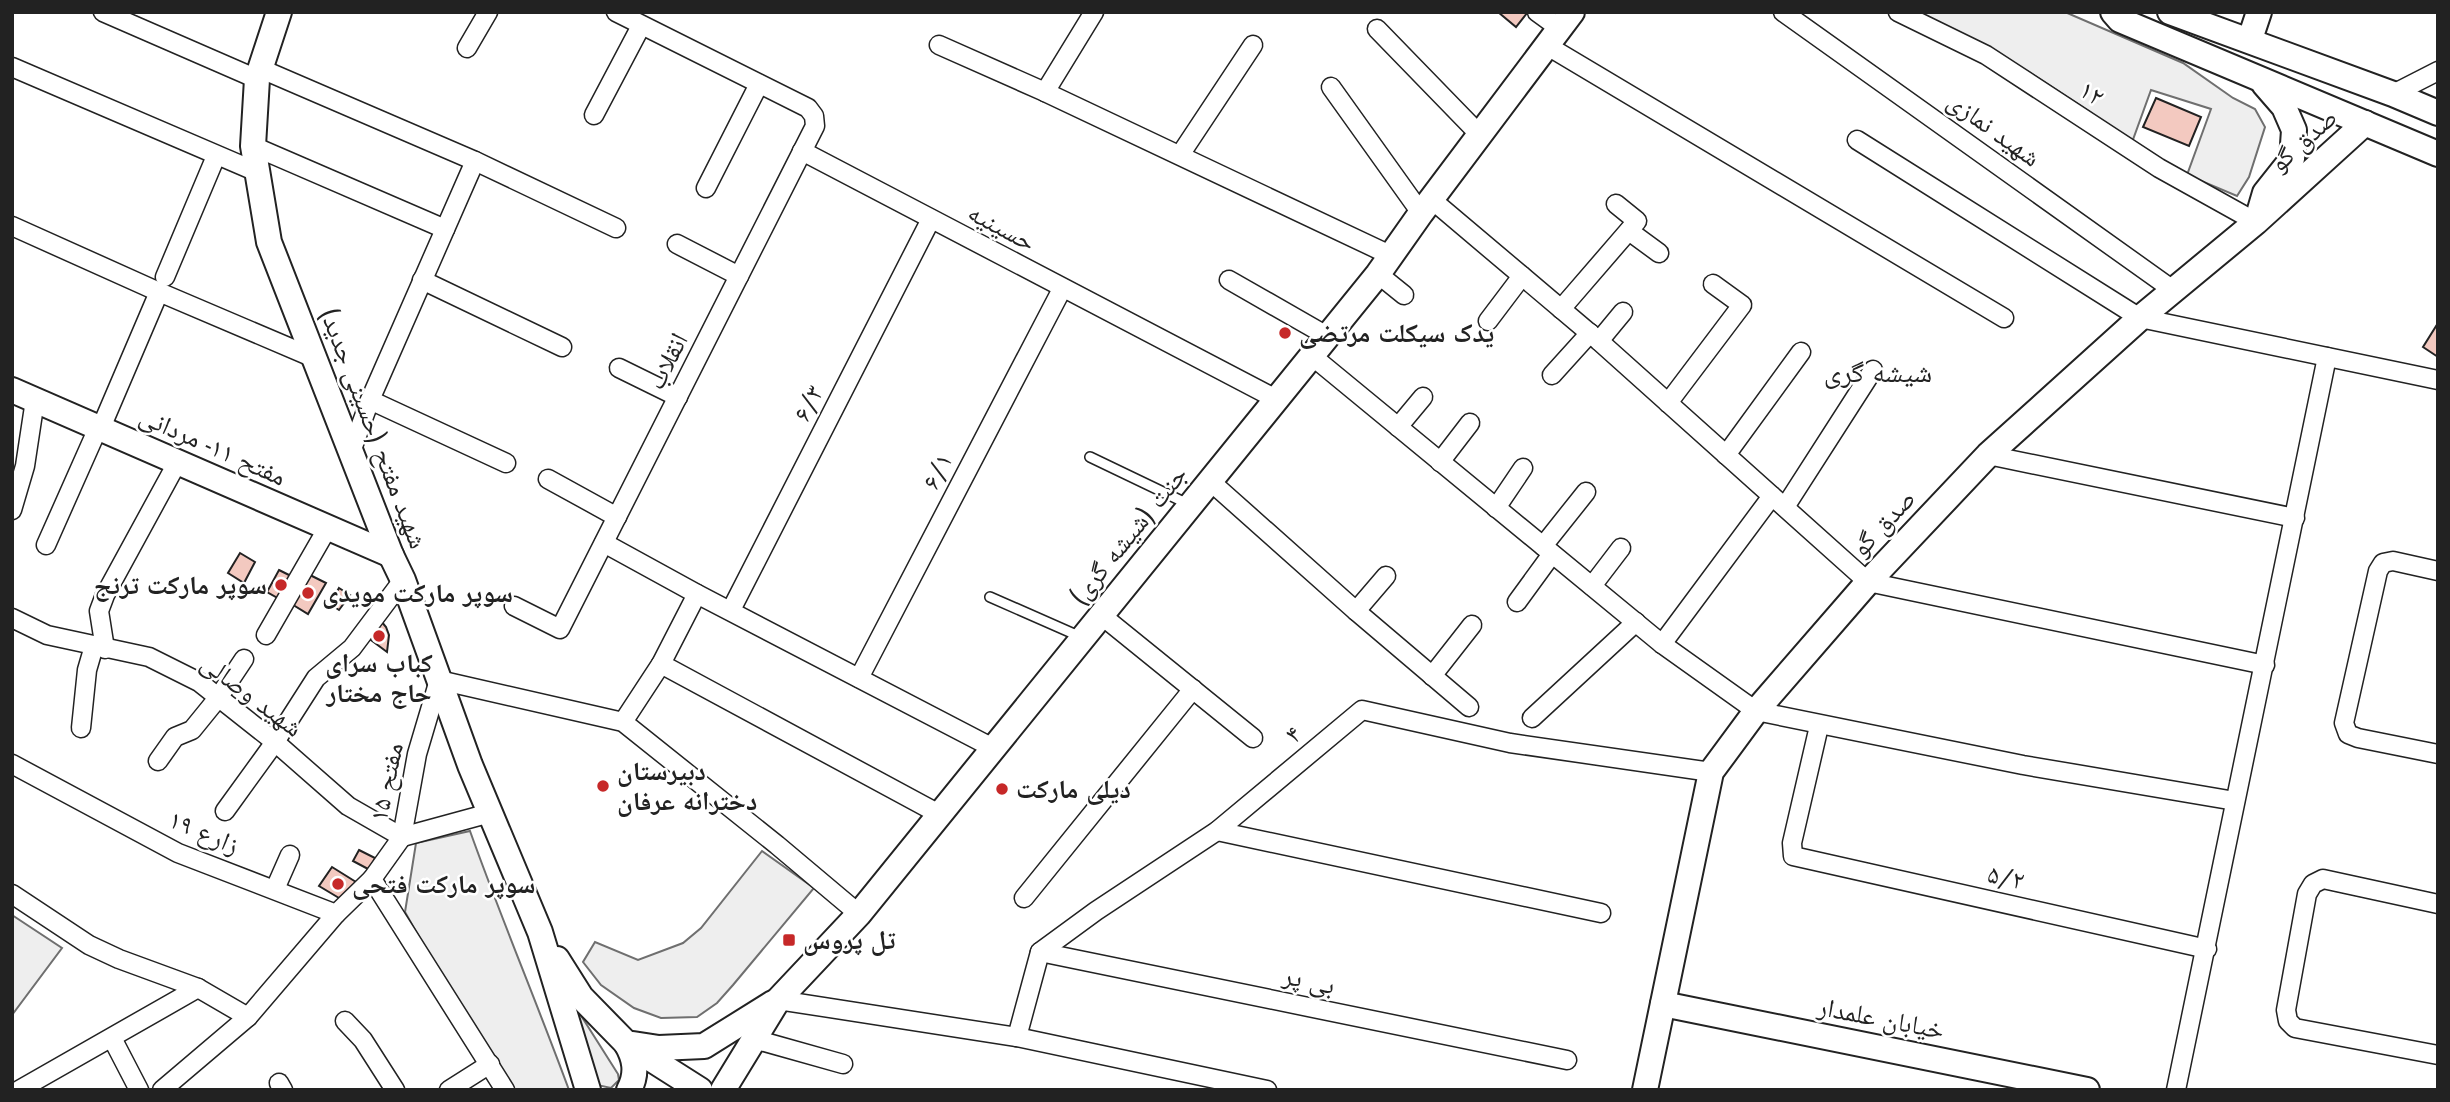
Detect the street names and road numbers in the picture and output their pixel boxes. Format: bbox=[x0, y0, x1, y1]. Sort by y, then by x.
street label: ۱۲ bbox=[2072, 71, 2112, 115]
street label: شهید نمازی bbox=[1940, 82, 2048, 176]
street label: صدق گو bbox=[2260, 99, 2346, 181]
street label: حسینیه bbox=[961, 193, 1043, 261]
street label: شهید مفتح (حسینی جدید) bbox=[310, 302, 438, 554]
street label: انقلاب bbox=[637, 326, 697, 396]
street label: ۶/۳ bbox=[783, 378, 833, 428]
street label: مفتح ۱۱- مردانی bbox=[133, 397, 293, 495]
street label: ۶/۱ bbox=[912, 446, 962, 496]
street label: جنت (شیشه گری) bbox=[1060, 457, 1196, 613]
street label: صدق گو bbox=[1842, 481, 1924, 565]
street label: شهید وصالی bbox=[193, 644, 311, 746]
street label: ۴ bbox=[1276, 716, 1310, 752]
street label: مفتح ۱۵ bbox=[359, 739, 413, 825]
street label: ۱۹ زارع bbox=[163, 800, 245, 864]
street label: ۵/۲ bbox=[1984, 855, 2028, 899]
street label: بی پر bbox=[1279, 956, 1338, 1004]
street label: خیابان علمدار bbox=[1814, 987, 1947, 1049]

